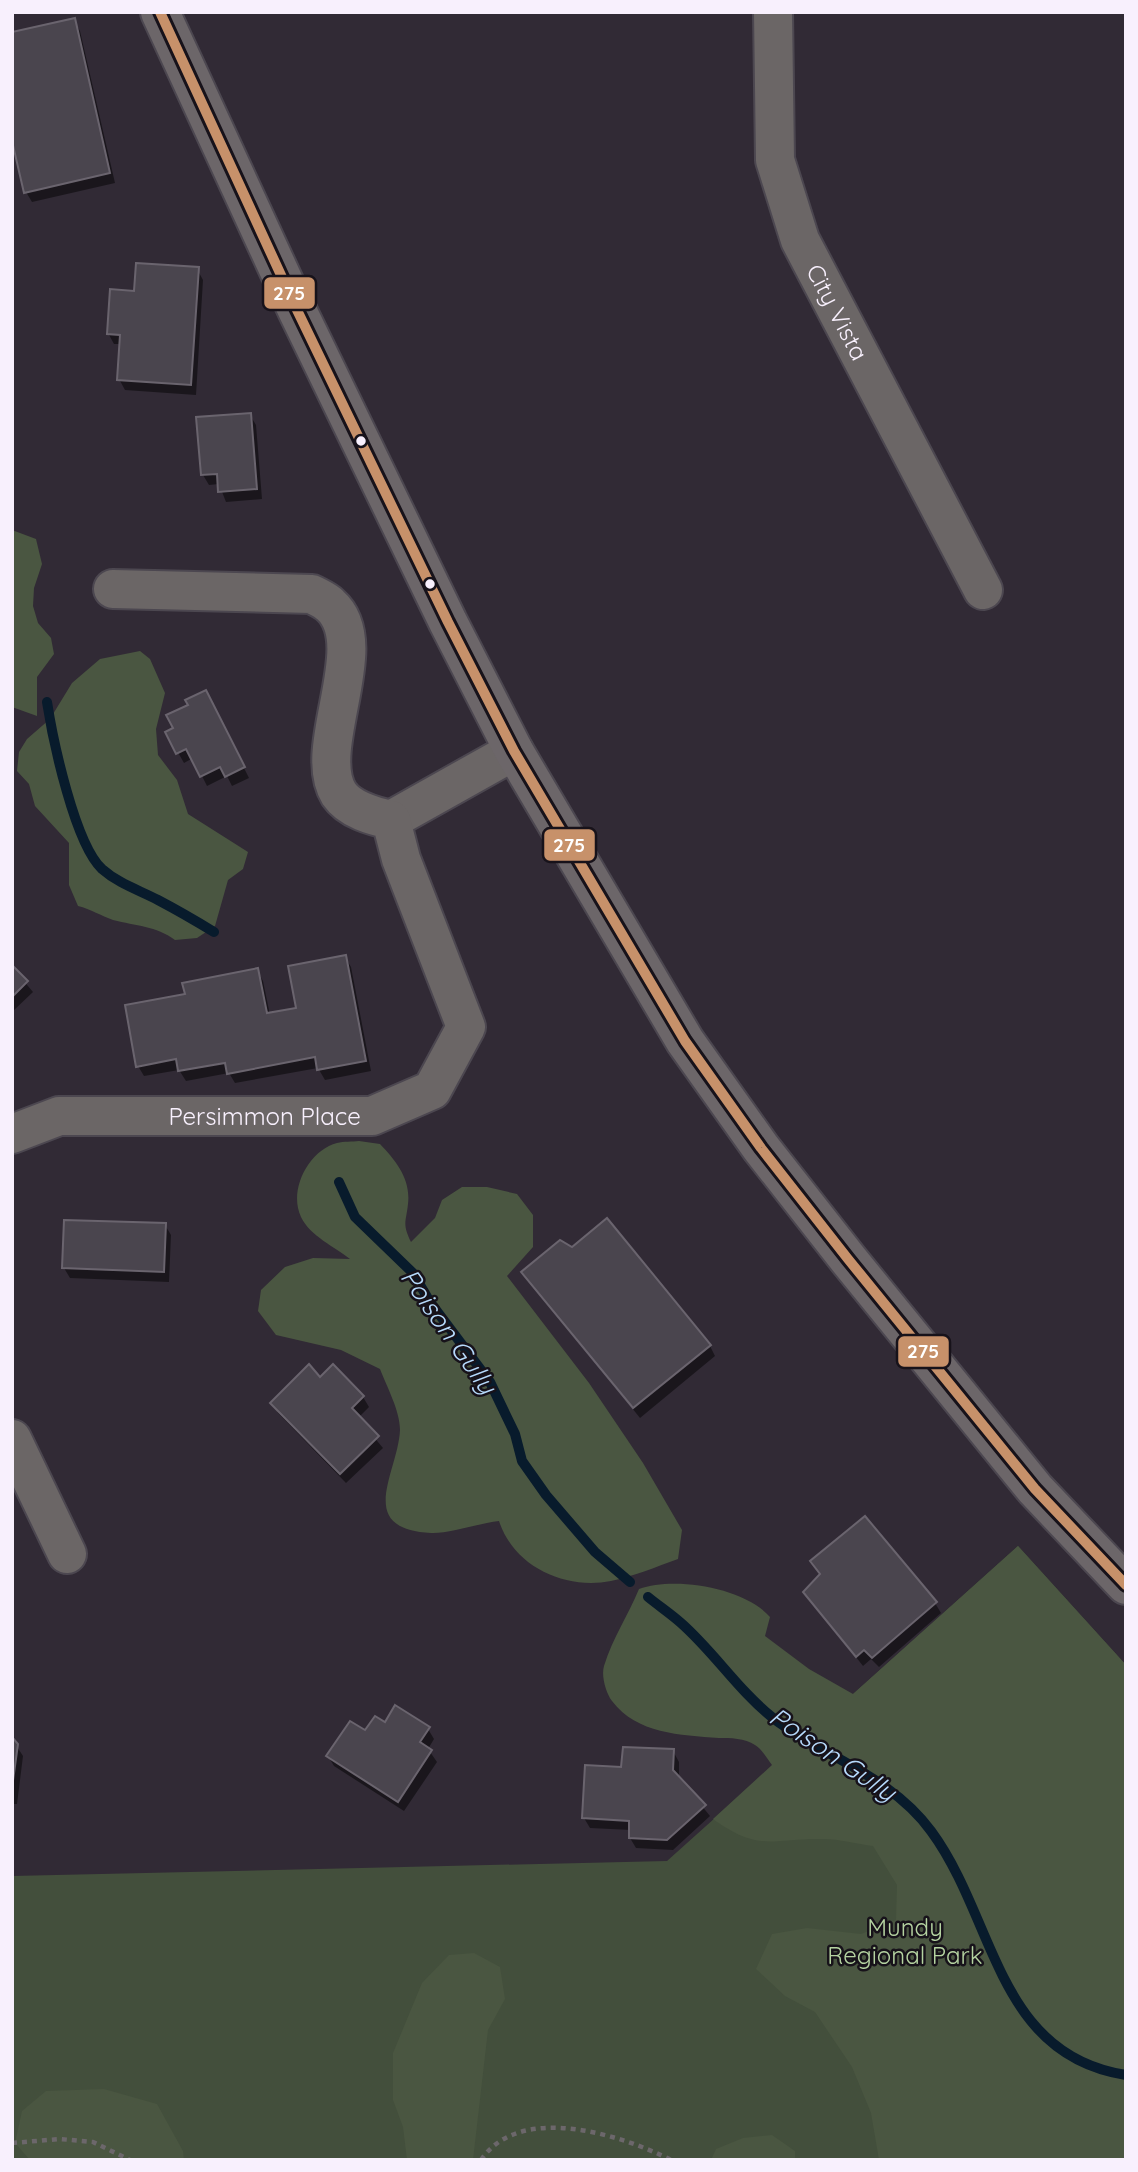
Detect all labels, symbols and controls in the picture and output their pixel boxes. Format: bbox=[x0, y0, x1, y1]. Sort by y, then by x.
street label: City Vista bbox=[800, 259, 875, 365]
line badge: 275 bbox=[263, 276, 316, 310]
text: 275 bbox=[273, 281, 305, 305]
unlabelled marker bbox=[354, 434, 368, 448]
unlabelled marker bbox=[423, 577, 437, 591]
line badge: 275 bbox=[543, 828, 596, 862]
text: 275 bbox=[553, 833, 585, 857]
street label: Persimmon Place bbox=[168, 1101, 361, 1131]
water label: Poison Gully bbox=[394, 1262, 505, 1401]
line badge: 275 bbox=[897, 1335, 950, 1368]
text: 275 bbox=[907, 1339, 939, 1363]
water label: Poison Gully bbox=[763, 1700, 904, 1809]
park label: Mundy Regional Park bbox=[827, 1912, 983, 1970]

